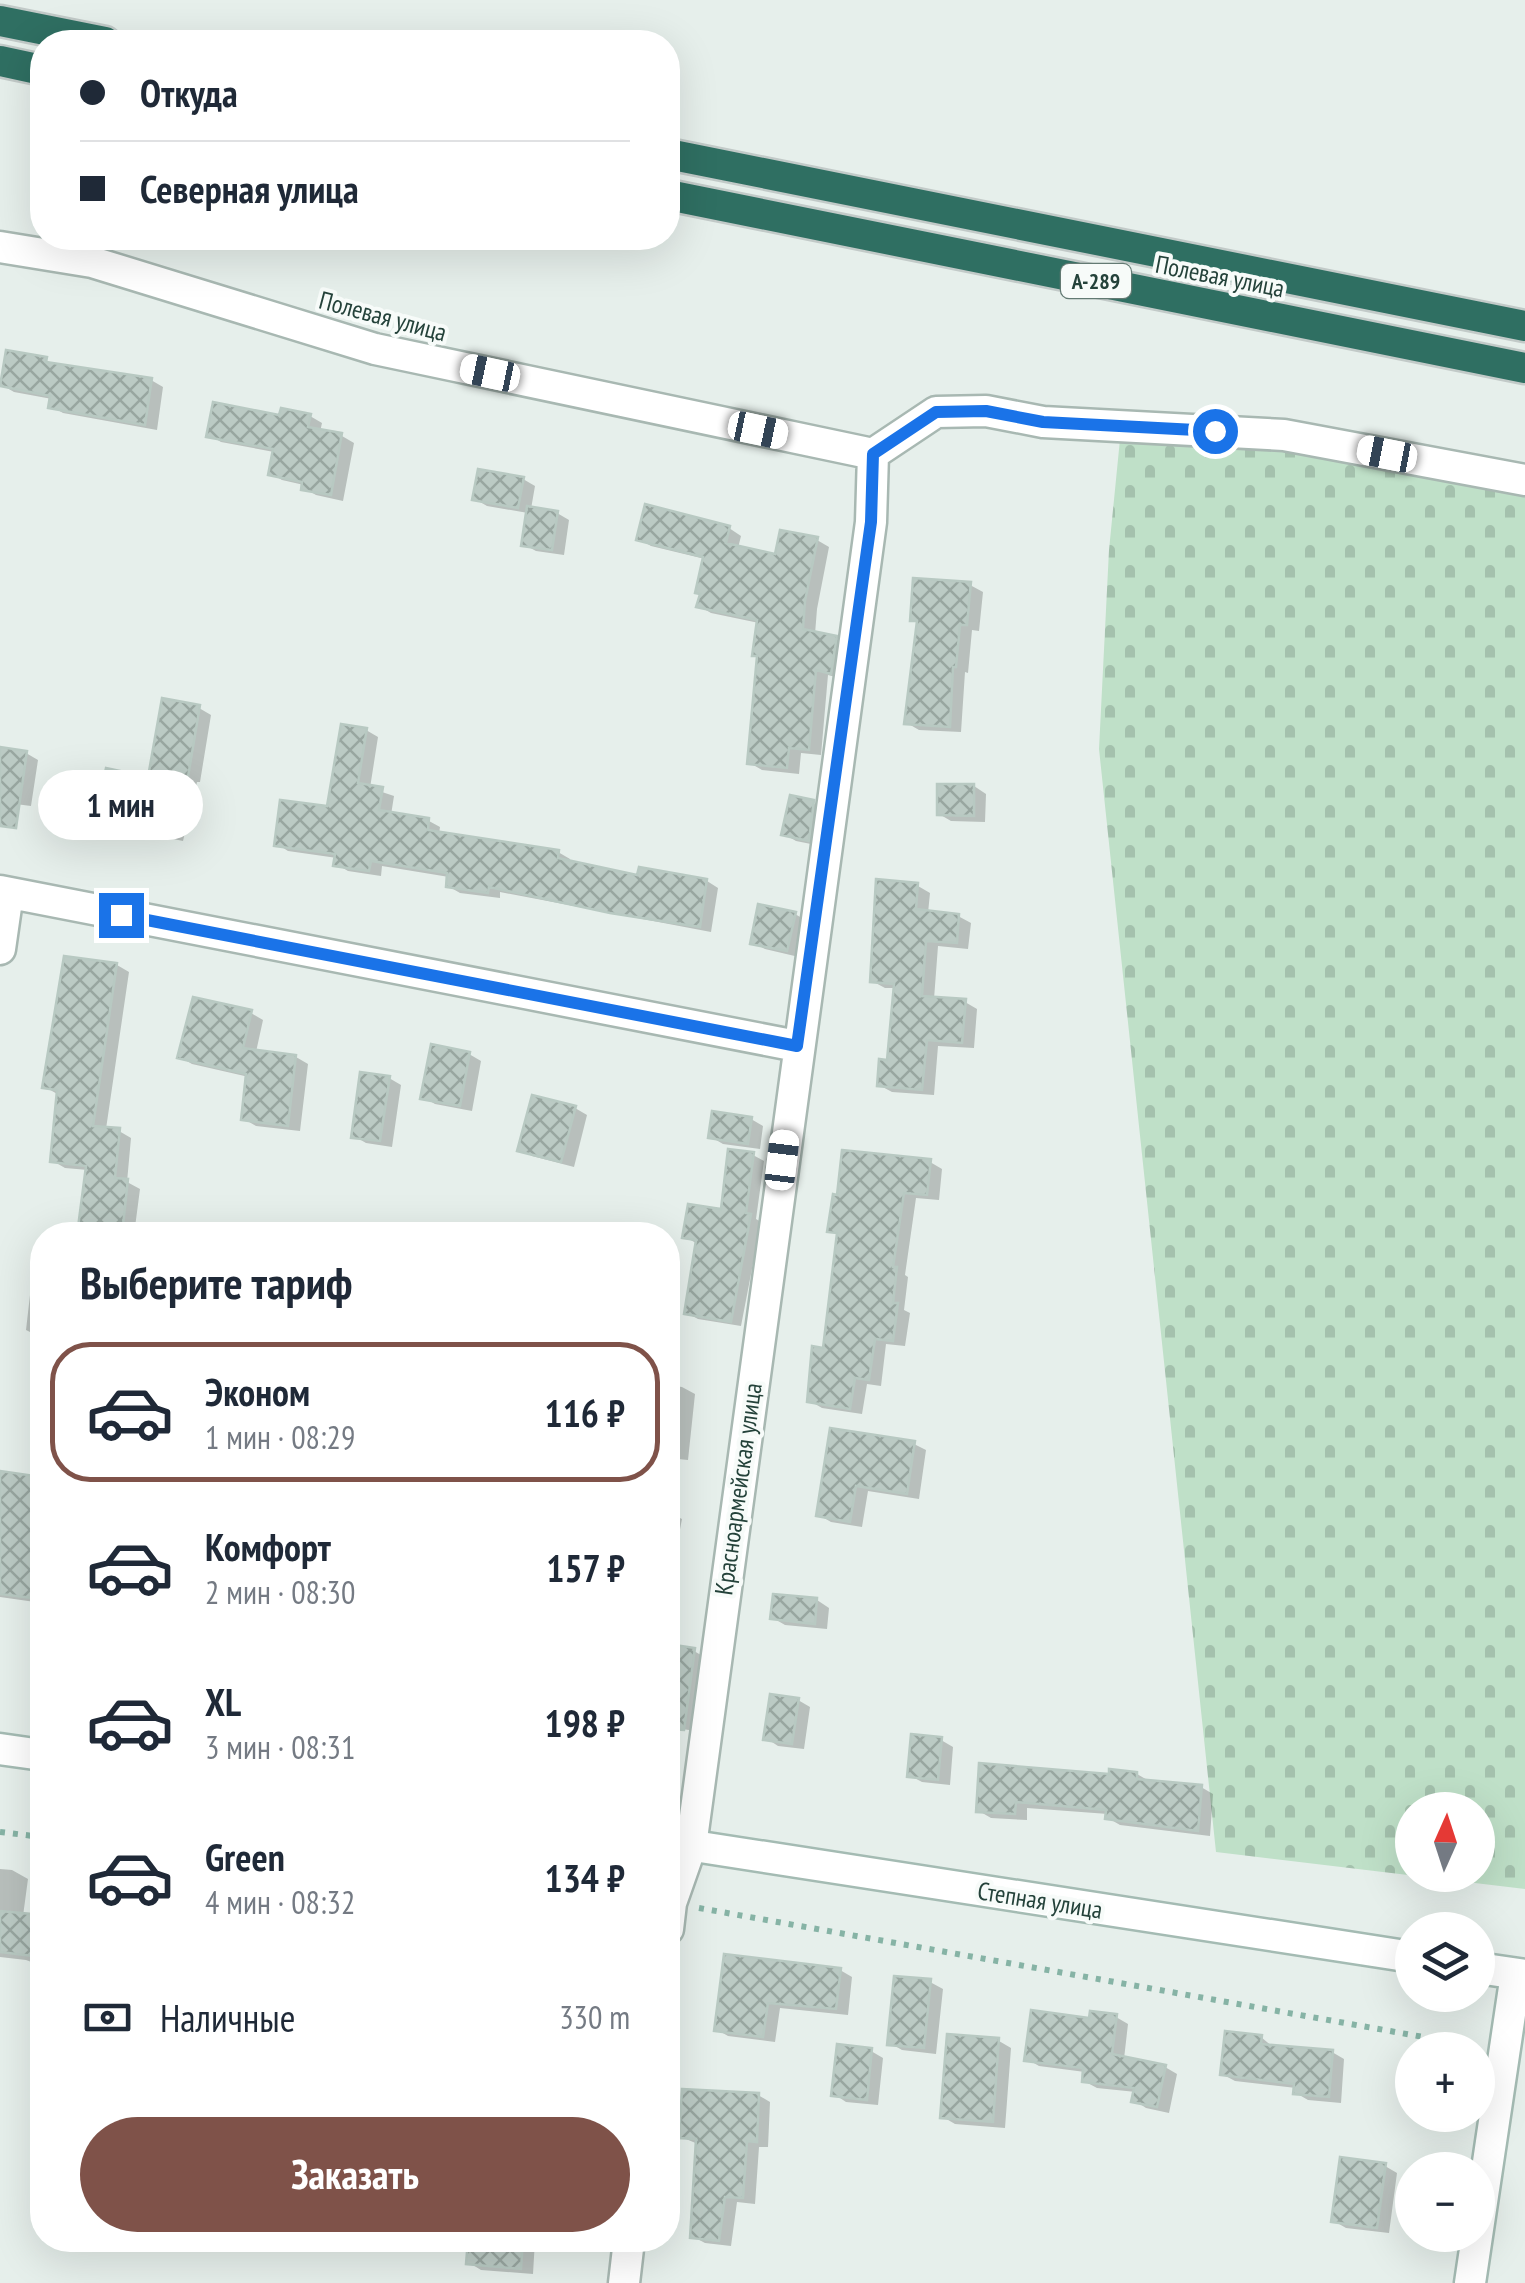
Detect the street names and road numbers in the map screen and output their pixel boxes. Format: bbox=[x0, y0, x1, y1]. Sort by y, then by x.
street label: Полевая улица bbox=[1153, 248, 1287, 304]
road number: А-289 bbox=[1061, 264, 1131, 298]
street label: Полевая улица bbox=[316, 284, 450, 348]
street label: Красноармейская улица bbox=[707, 1381, 769, 1597]
street label: Степная улица bbox=[975, 1874, 1105, 1926]

